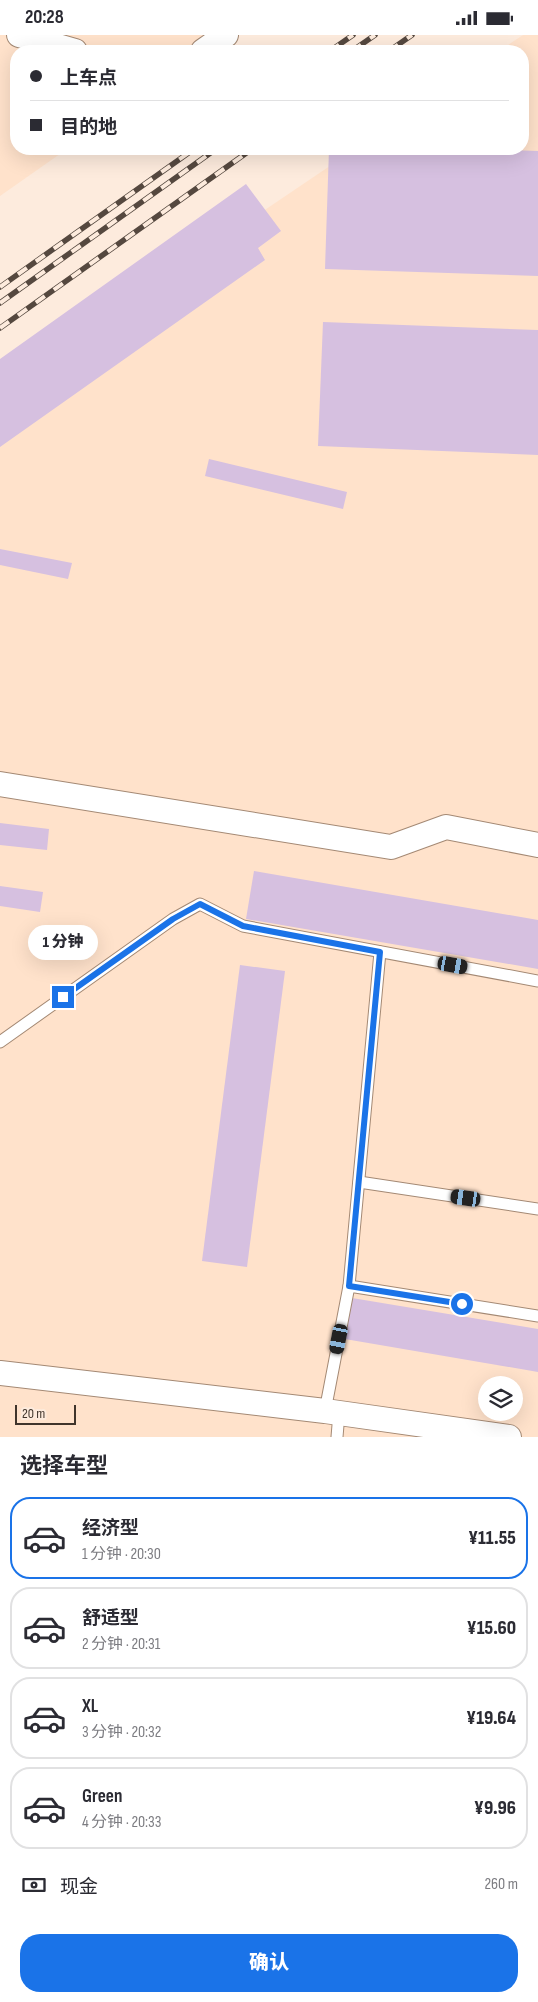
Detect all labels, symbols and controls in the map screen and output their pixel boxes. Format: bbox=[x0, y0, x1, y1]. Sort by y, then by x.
text: 20:28 bbox=[25, 6, 64, 29]
text: 上车点 bbox=[60, 67, 117, 90]
text: 目的地 bbox=[60, 116, 117, 139]
callout: 1 分钟 bbox=[28, 925, 98, 959]
text: 1 分钟 bbox=[42, 933, 84, 952]
car bbox=[436, 955, 469, 975]
route end bbox=[52, 986, 74, 1008]
car bbox=[450, 1188, 481, 1208]
route start bbox=[451, 1293, 473, 1315]
car bbox=[328, 1323, 349, 1355]
map controls bbox=[478, 1376, 523, 1421]
button: layers bbox=[478, 1376, 523, 1421]
scale bar bbox=[15, 1402, 76, 1425]
text: 20 m bbox=[22, 1405, 45, 1422]
text: 选择车型 bbox=[20, 1453, 108, 1480]
icon: car bbox=[22, 1516, 67, 1561]
text: 经济型 bbox=[82, 1517, 139, 1540]
text: ¥11.55 bbox=[468, 1527, 516, 1550]
text: 1 分钟 · 20:30 bbox=[82, 1545, 161, 1564]
icon: car bbox=[22, 1606, 67, 1651]
text: 舒适型 bbox=[82, 1607, 139, 1630]
text: ¥15.60 bbox=[467, 1617, 516, 1640]
text: 2 分钟 · 20:31 bbox=[82, 1635, 160, 1654]
text: XL bbox=[82, 1695, 98, 1718]
icon: car bbox=[22, 1696, 67, 1741]
text: ¥19.64 bbox=[466, 1707, 516, 1730]
text: 3 分钟 · 20:32 bbox=[82, 1723, 161, 1742]
text: Green bbox=[82, 1785, 122, 1808]
icon: car bbox=[22, 1786, 67, 1831]
text: ¥9.96 bbox=[474, 1797, 516, 1820]
text: 4 分钟 · 20:33 bbox=[82, 1813, 162, 1832]
icon: cash bbox=[20, 1871, 48, 1899]
text: 260 m bbox=[484, 1875, 518, 1894]
text: 现金 bbox=[60, 1876, 98, 1899]
button: 确认 bbox=[20, 1934, 518, 1992]

